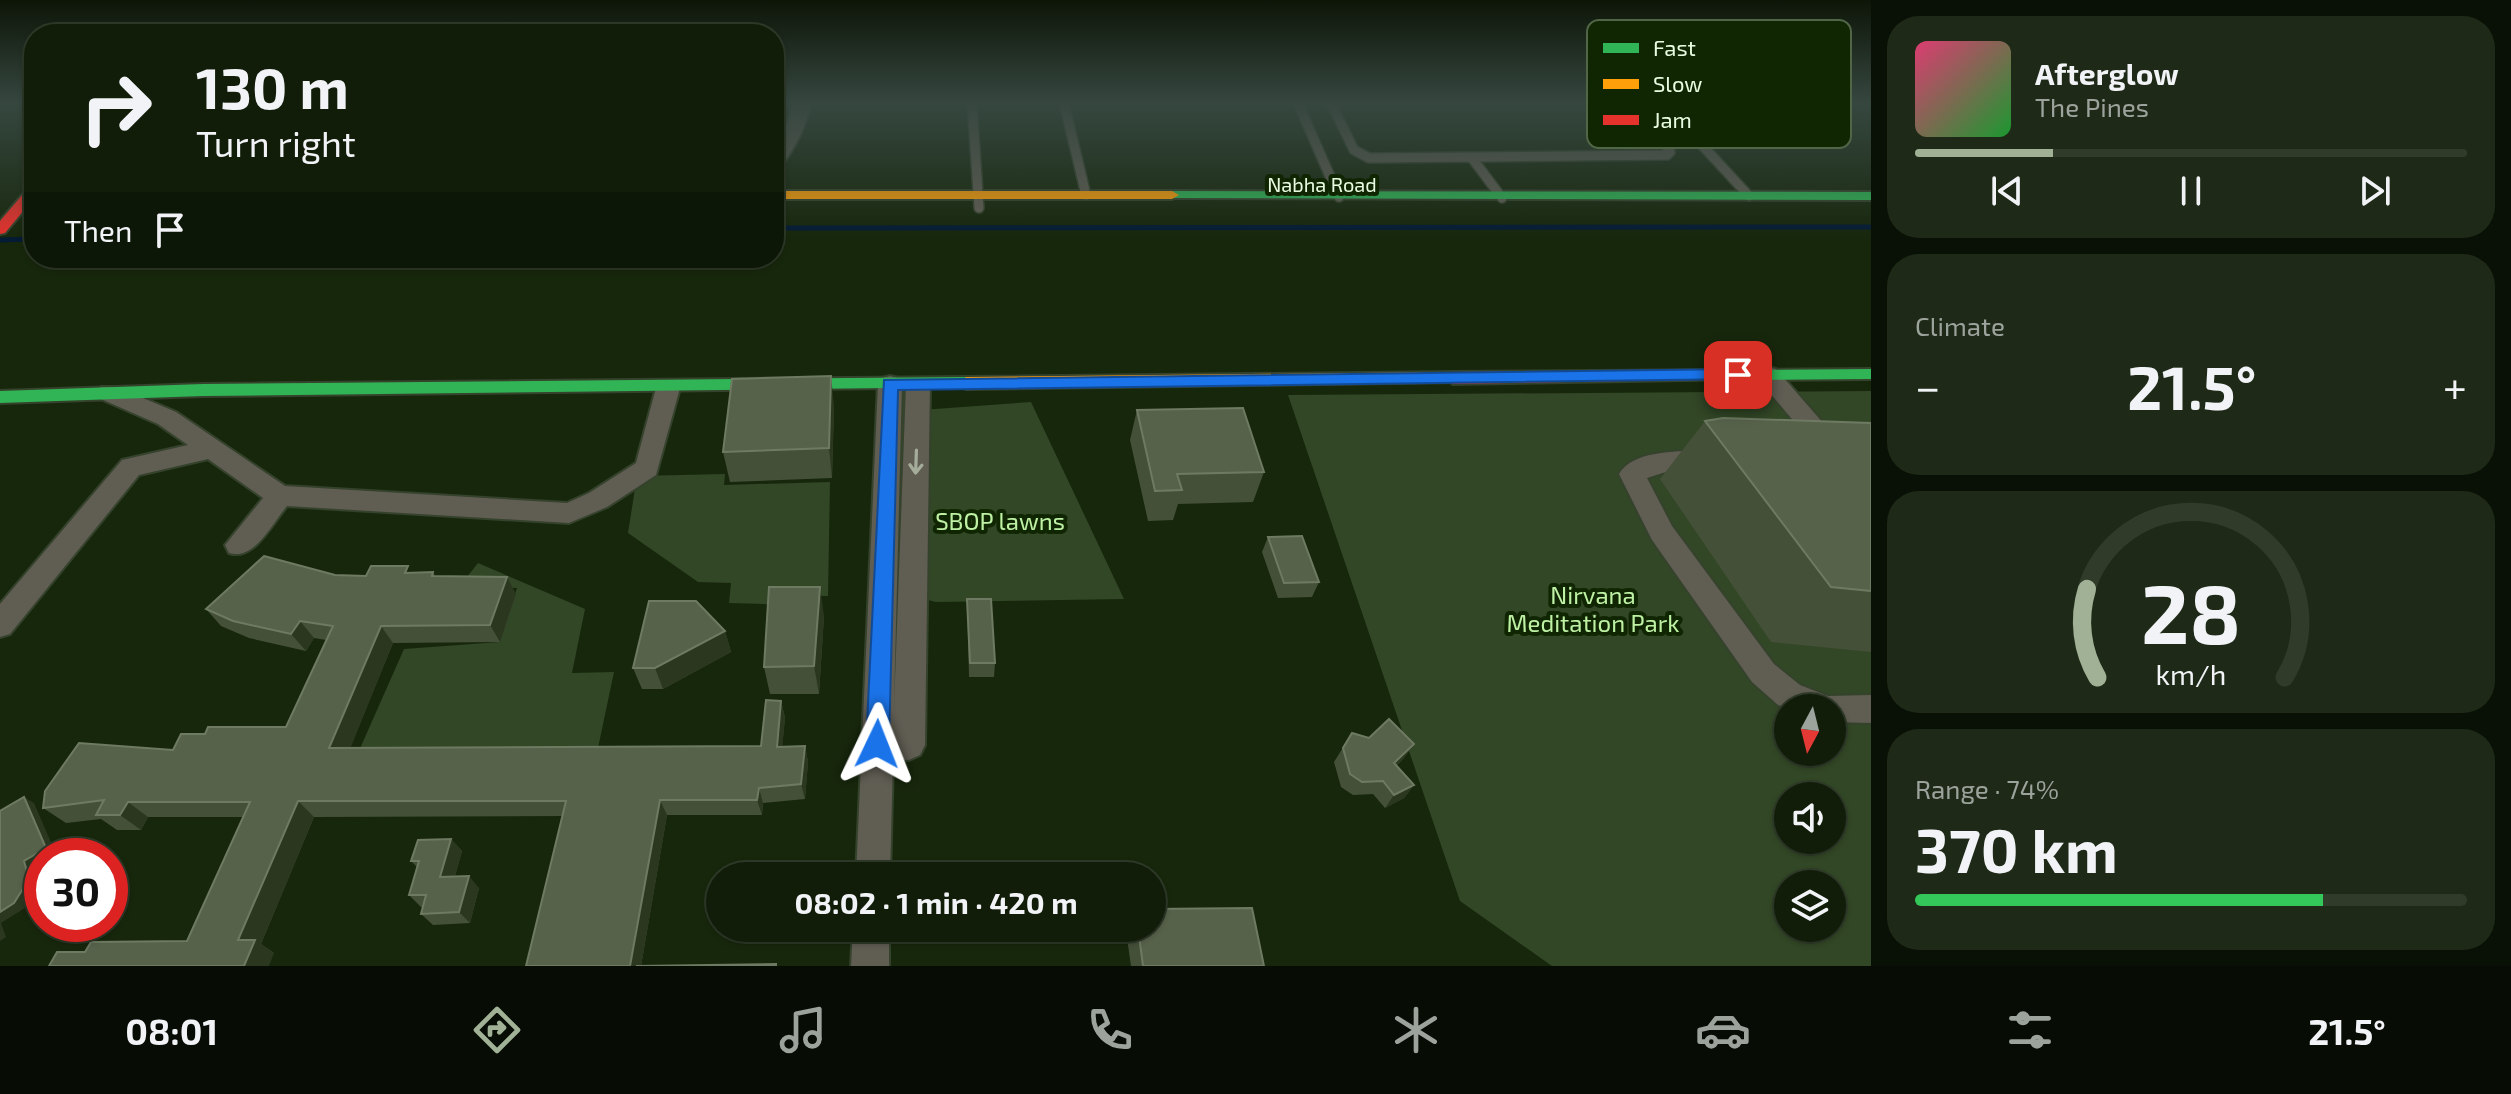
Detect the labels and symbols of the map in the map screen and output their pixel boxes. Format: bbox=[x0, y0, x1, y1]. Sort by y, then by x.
legend bbox=[1587, 20, 1851, 148]
text: Fast bbox=[1653, 34, 1696, 60]
text: Slow bbox=[1653, 70, 1702, 96]
text: Jam bbox=[1653, 106, 1692, 132]
street label: Nabha Road bbox=[1267, 172, 1377, 196]
pin bbox=[1704, 341, 1772, 409]
one-way arrow bbox=[908, 448, 923, 475]
park label: SBOP lawns bbox=[935, 506, 1065, 535]
park label: Nirvana Meditation Park bbox=[1506, 580, 1680, 637]
north arrow bbox=[1774, 694, 1846, 766]
position arrow bbox=[835, 702, 919, 786]
speed limit sign: 30 bbox=[24, 838, 128, 942]

